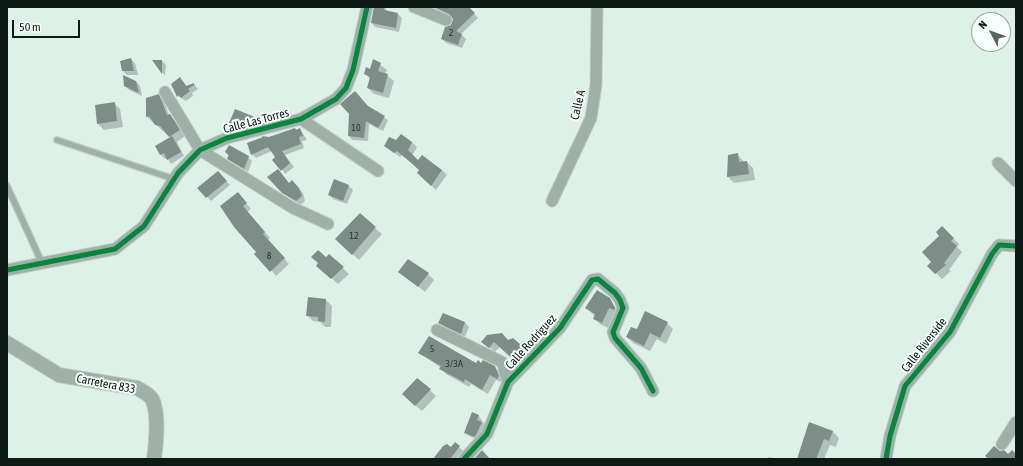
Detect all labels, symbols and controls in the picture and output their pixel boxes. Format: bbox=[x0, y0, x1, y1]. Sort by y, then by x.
scale bar bbox=[14, 12, 82, 38]
north arrow bbox=[971, 12, 1011, 52]
text: N bbox=[976, 18, 989, 31]
text: 50 m bbox=[19, 20, 41, 34]
house number: 2 bbox=[449, 27, 453, 39]
street label: Calle A bbox=[568, 89, 588, 121]
street label: Calle Las Torres bbox=[222, 105, 290, 137]
house number: 10 bbox=[351, 122, 361, 134]
house number: 12 bbox=[349, 230, 359, 242]
house number: 8 bbox=[267, 250, 271, 262]
street label: Calle Rodríguez bbox=[503, 312, 559, 372]
street label: Calle Riverside bbox=[898, 315, 950, 375]
house number: 5 bbox=[430, 343, 434, 355]
house number: 3/3A bbox=[445, 358, 463, 370]
street label: Carretera 833 bbox=[75, 371, 137, 397]

